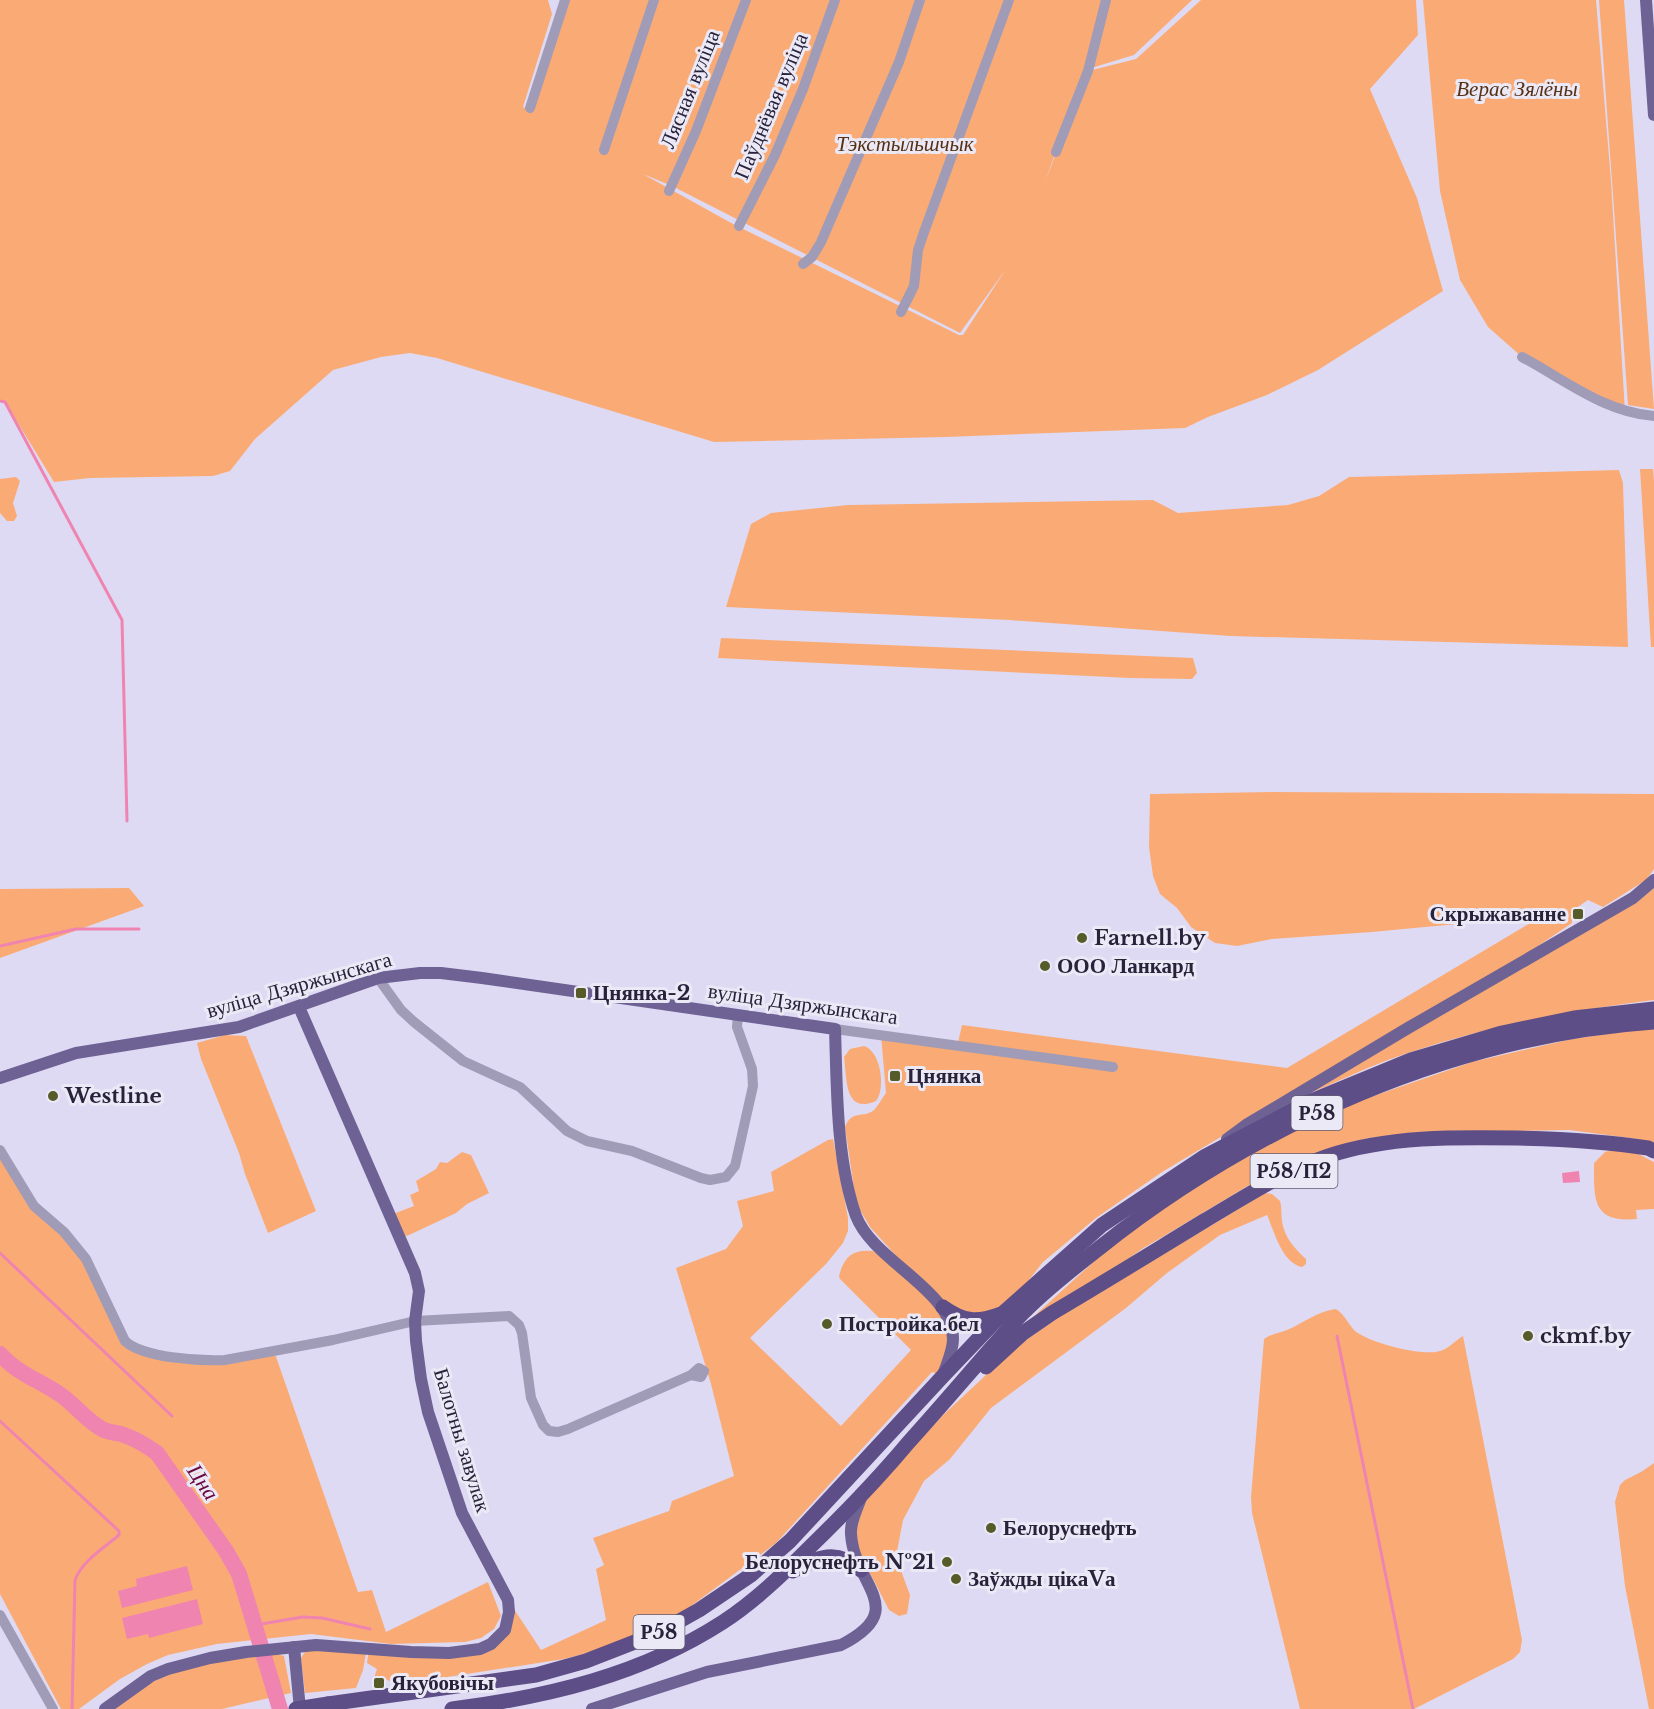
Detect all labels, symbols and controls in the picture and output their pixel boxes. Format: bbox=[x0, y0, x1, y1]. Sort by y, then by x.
street label: Лясная вуліца bbox=[655, 26, 726, 152]
street label: Паўднёвая вуліца bbox=[728, 28, 814, 183]
park label: Верас Зялёны bbox=[1456, 76, 1578, 102]
park label: Тэкстыльшчык bbox=[836, 131, 974, 157]
place label: Скрыжаванне bbox=[1430, 901, 1566, 927]
marker: Скрыжаванне bbox=[1571, 907, 1585, 921]
place label: Farnell.by bbox=[1094, 925, 1206, 951]
marker: Farnell.by bbox=[1075, 931, 1089, 945]
street label: вуліца Дзяржынскага bbox=[203, 946, 395, 1024]
place label: ООО Ланкард bbox=[1057, 953, 1195, 979]
marker: ООО Ланкард bbox=[1038, 959, 1052, 973]
street label: вуліца Дзяржынскага bbox=[706, 978, 900, 1030]
place label: Цнянка-2 bbox=[593, 980, 690, 1006]
marker: Цнянка-2 bbox=[574, 986, 588, 1000]
place label: Цнянка bbox=[907, 1063, 982, 1089]
marker: Цнянка bbox=[888, 1069, 902, 1083]
place label: Westline bbox=[64, 1083, 162, 1109]
marker: Westline bbox=[46, 1089, 60, 1103]
road number: Р58 bbox=[1292, 1096, 1342, 1130]
road number: Р58/П2 bbox=[1250, 1154, 1338, 1188]
place label: Постройка.бел bbox=[839, 1311, 979, 1337]
marker: Постройка.бел bbox=[820, 1317, 834, 1331]
place label: ckmf.by bbox=[1540, 1323, 1631, 1349]
marker: ckmf.by bbox=[1521, 1329, 1535, 1343]
street label: Балотны завулак bbox=[428, 1365, 496, 1516]
water label: Цна bbox=[181, 1458, 225, 1505]
place label: Белоруснефть bbox=[1003, 1515, 1137, 1541]
marker: Белоруснефть bbox=[984, 1521, 998, 1535]
place label: Белоруснефть №21 bbox=[745, 1549, 935, 1575]
marker: Белоруснефть №21 bbox=[940, 1555, 954, 1569]
place label: Заўжды цікаVа bbox=[968, 1566, 1116, 1592]
marker: Заўжды цікаVа bbox=[949, 1572, 963, 1586]
road number: Р58 bbox=[634, 1615, 684, 1649]
place label: Якубовічы bbox=[391, 1670, 494, 1696]
marker: Якубовічы bbox=[372, 1676, 386, 1690]

